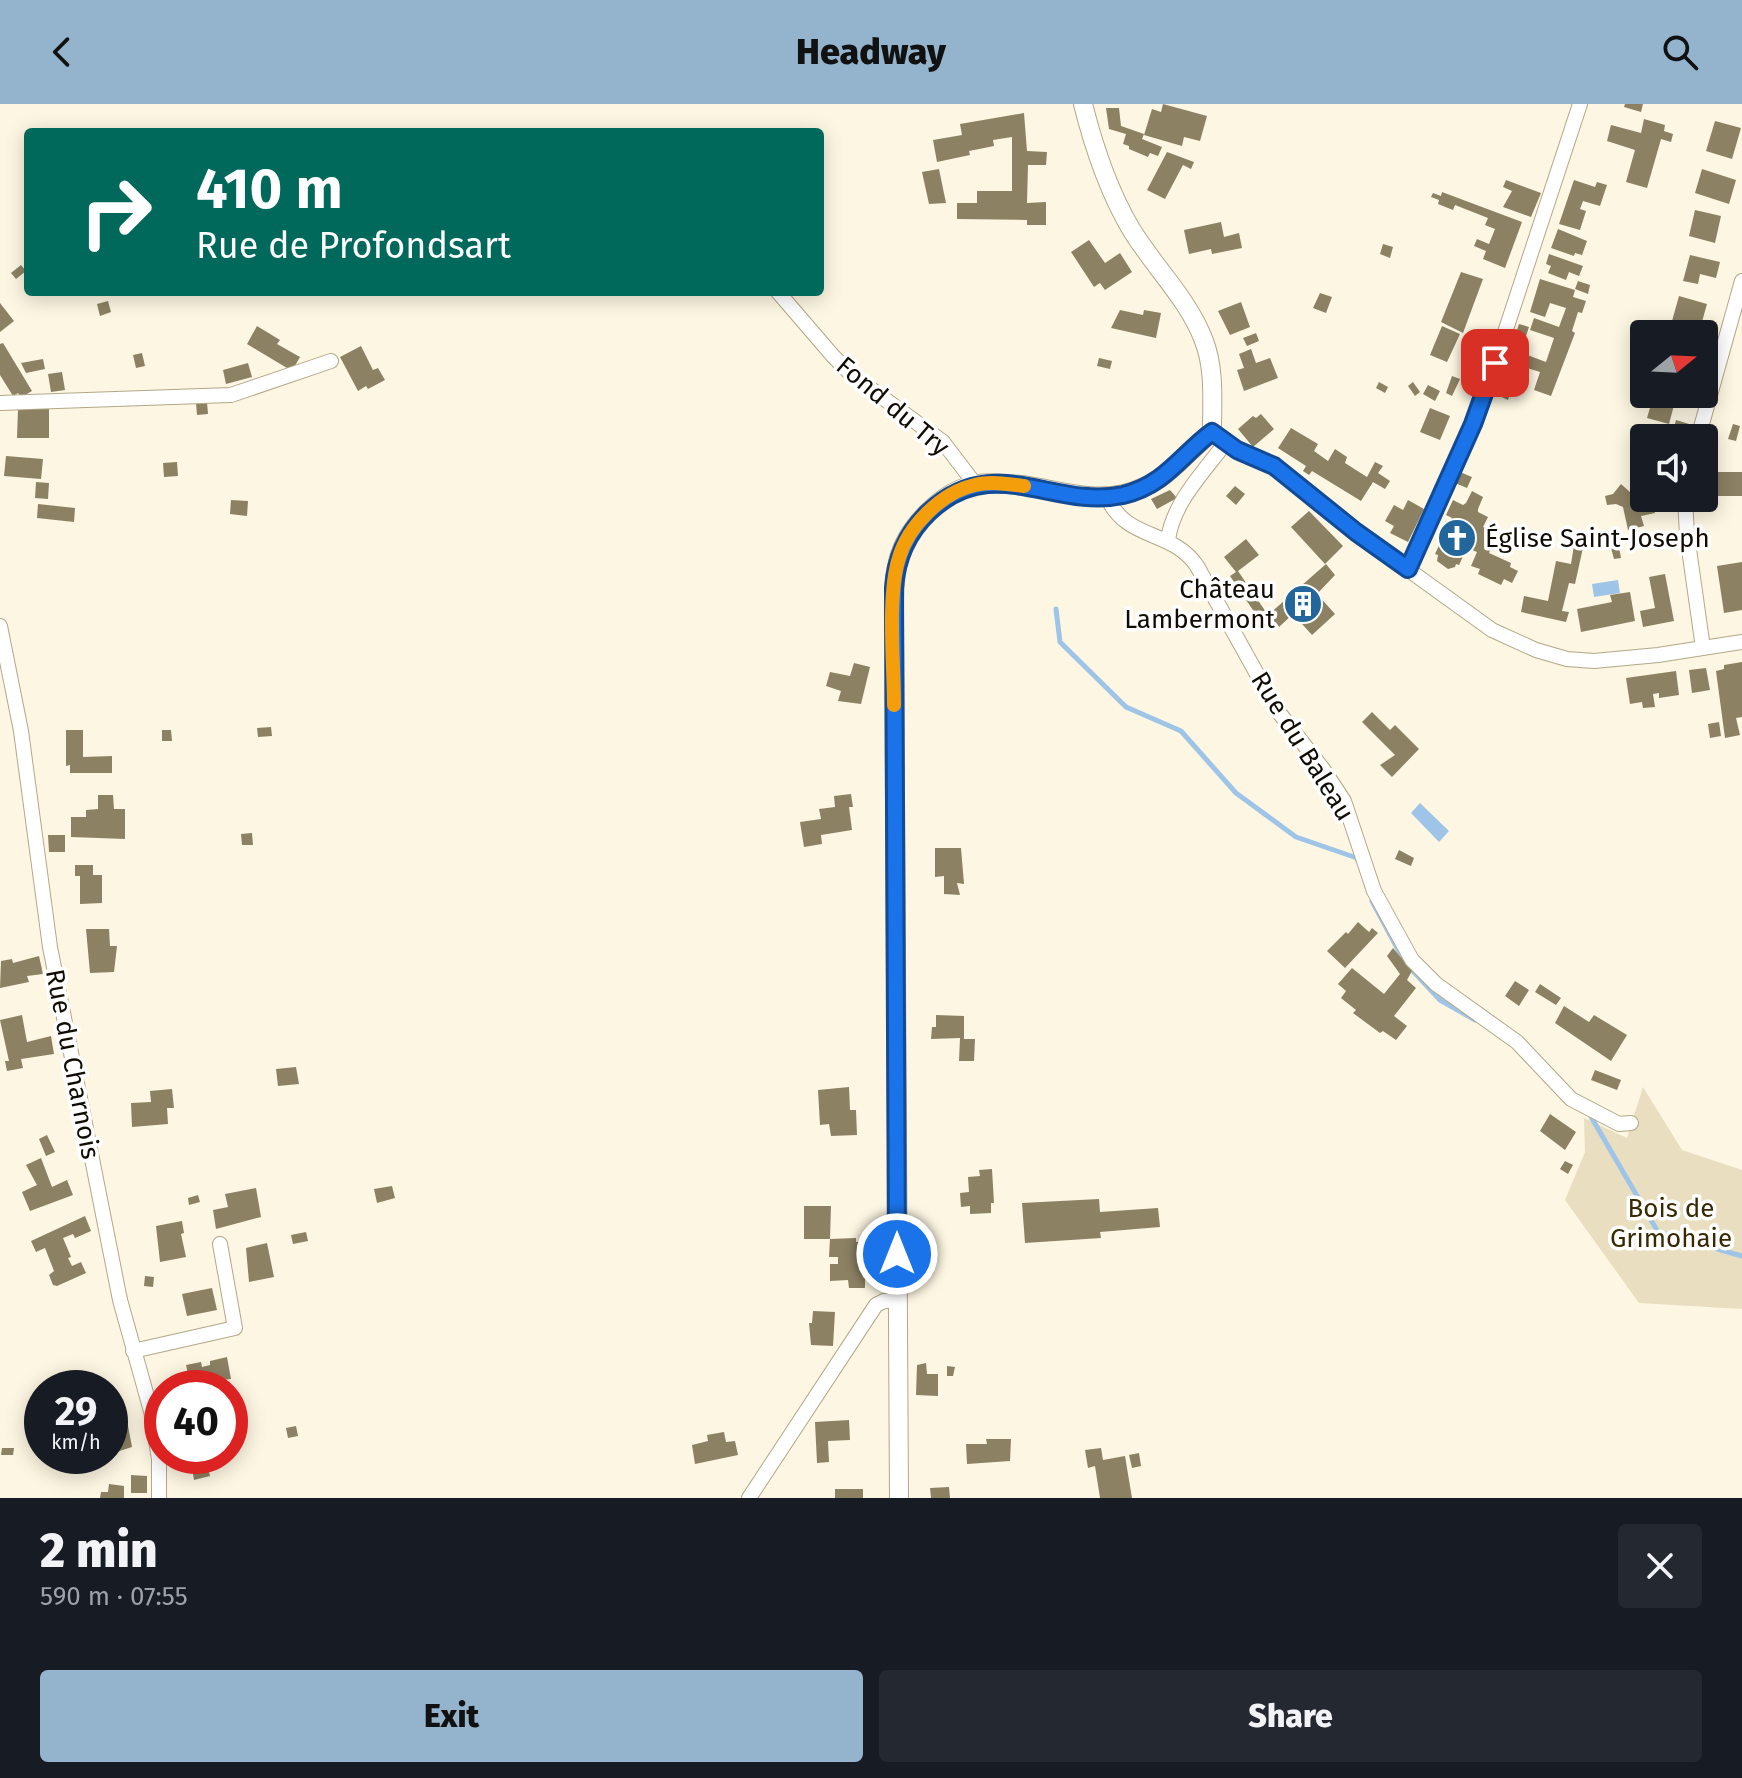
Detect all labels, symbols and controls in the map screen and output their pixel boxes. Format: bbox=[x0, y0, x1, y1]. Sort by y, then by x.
icon: back bbox=[40, 30, 84, 74]
text: Headway bbox=[796, 30, 946, 74]
icon: search bbox=[1658, 30, 1702, 74]
text: 410 m bbox=[196, 156, 343, 223]
icon: right bbox=[64, 160, 168, 264]
text: Rue de Profondsart bbox=[196, 224, 511, 268]
north arrow bbox=[1630, 320, 1718, 408]
map controls bbox=[1630, 320, 1718, 512]
pin bbox=[1461, 329, 1529, 397]
icon: arrive bbox=[1473, 341, 1517, 385]
street label: Fond du Try bbox=[830, 350, 956, 463]
button: sound bbox=[1630, 424, 1718, 512]
church icon: Église Saint-Joseph bbox=[1436, 517, 1478, 559]
place label: Église Saint-Joseph bbox=[1485, 523, 1710, 554]
place label: Château Lambermont bbox=[1124, 574, 1276, 635]
building icon: Château Lambermont bbox=[1282, 583, 1324, 625]
street label: Rue du Baleau bbox=[1244, 666, 1361, 827]
street label: Rue du Charnois bbox=[39, 966, 106, 1162]
park label: Bois de Grimohaie bbox=[1610, 1193, 1732, 1254]
position arrow bbox=[855, 1212, 939, 1296]
speed limit sign: 40 bbox=[144, 1370, 248, 1474]
text: 29 bbox=[55, 1388, 97, 1436]
text: km/h bbox=[51, 1430, 101, 1454]
text: 2 min bbox=[40, 1522, 158, 1580]
button: close bbox=[1618, 1524, 1702, 1608]
text: 590 m · 07:55 bbox=[40, 1581, 188, 1612]
button: Exit bbox=[40, 1670, 863, 1762]
button: Share bbox=[879, 1670, 1702, 1762]

